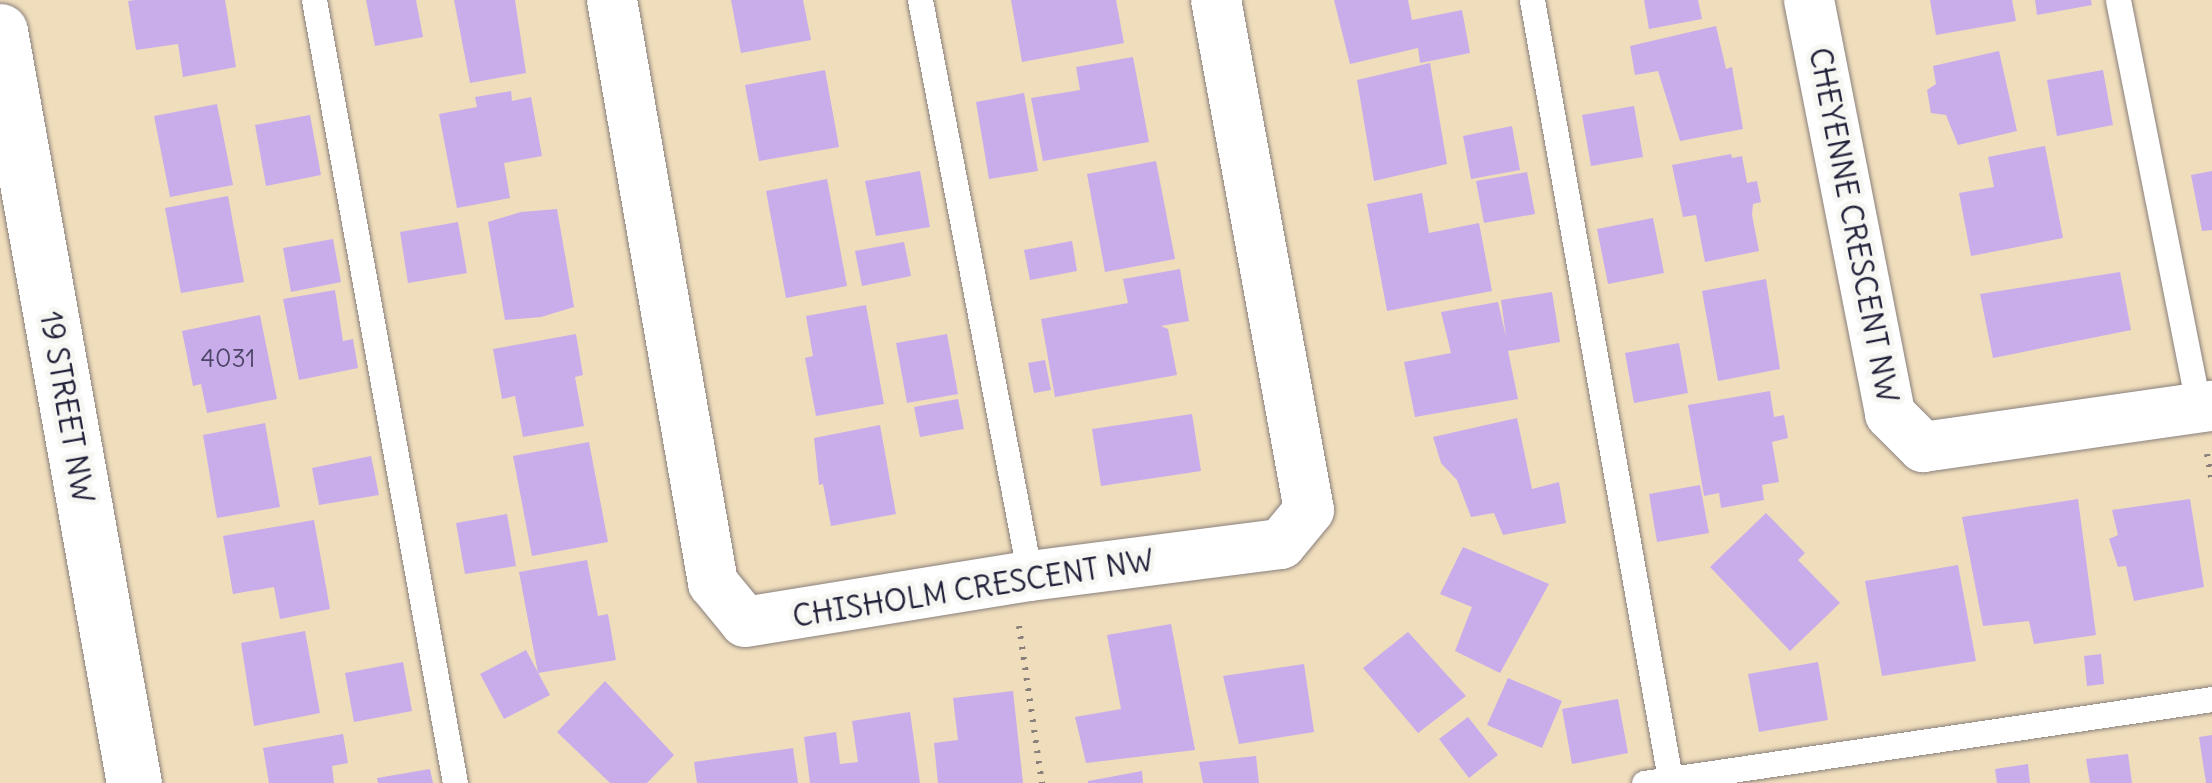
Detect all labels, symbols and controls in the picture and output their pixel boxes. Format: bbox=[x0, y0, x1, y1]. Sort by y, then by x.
street label: CHEYENNE CRESCENT NW bbox=[1802, 45, 1906, 405]
street label: 19 STREET NW bbox=[32, 309, 102, 505]
house number: 4031 bbox=[201, 343, 255, 373]
street label: CHISHOLM CRESCENT NW bbox=[790, 542, 1156, 634]

